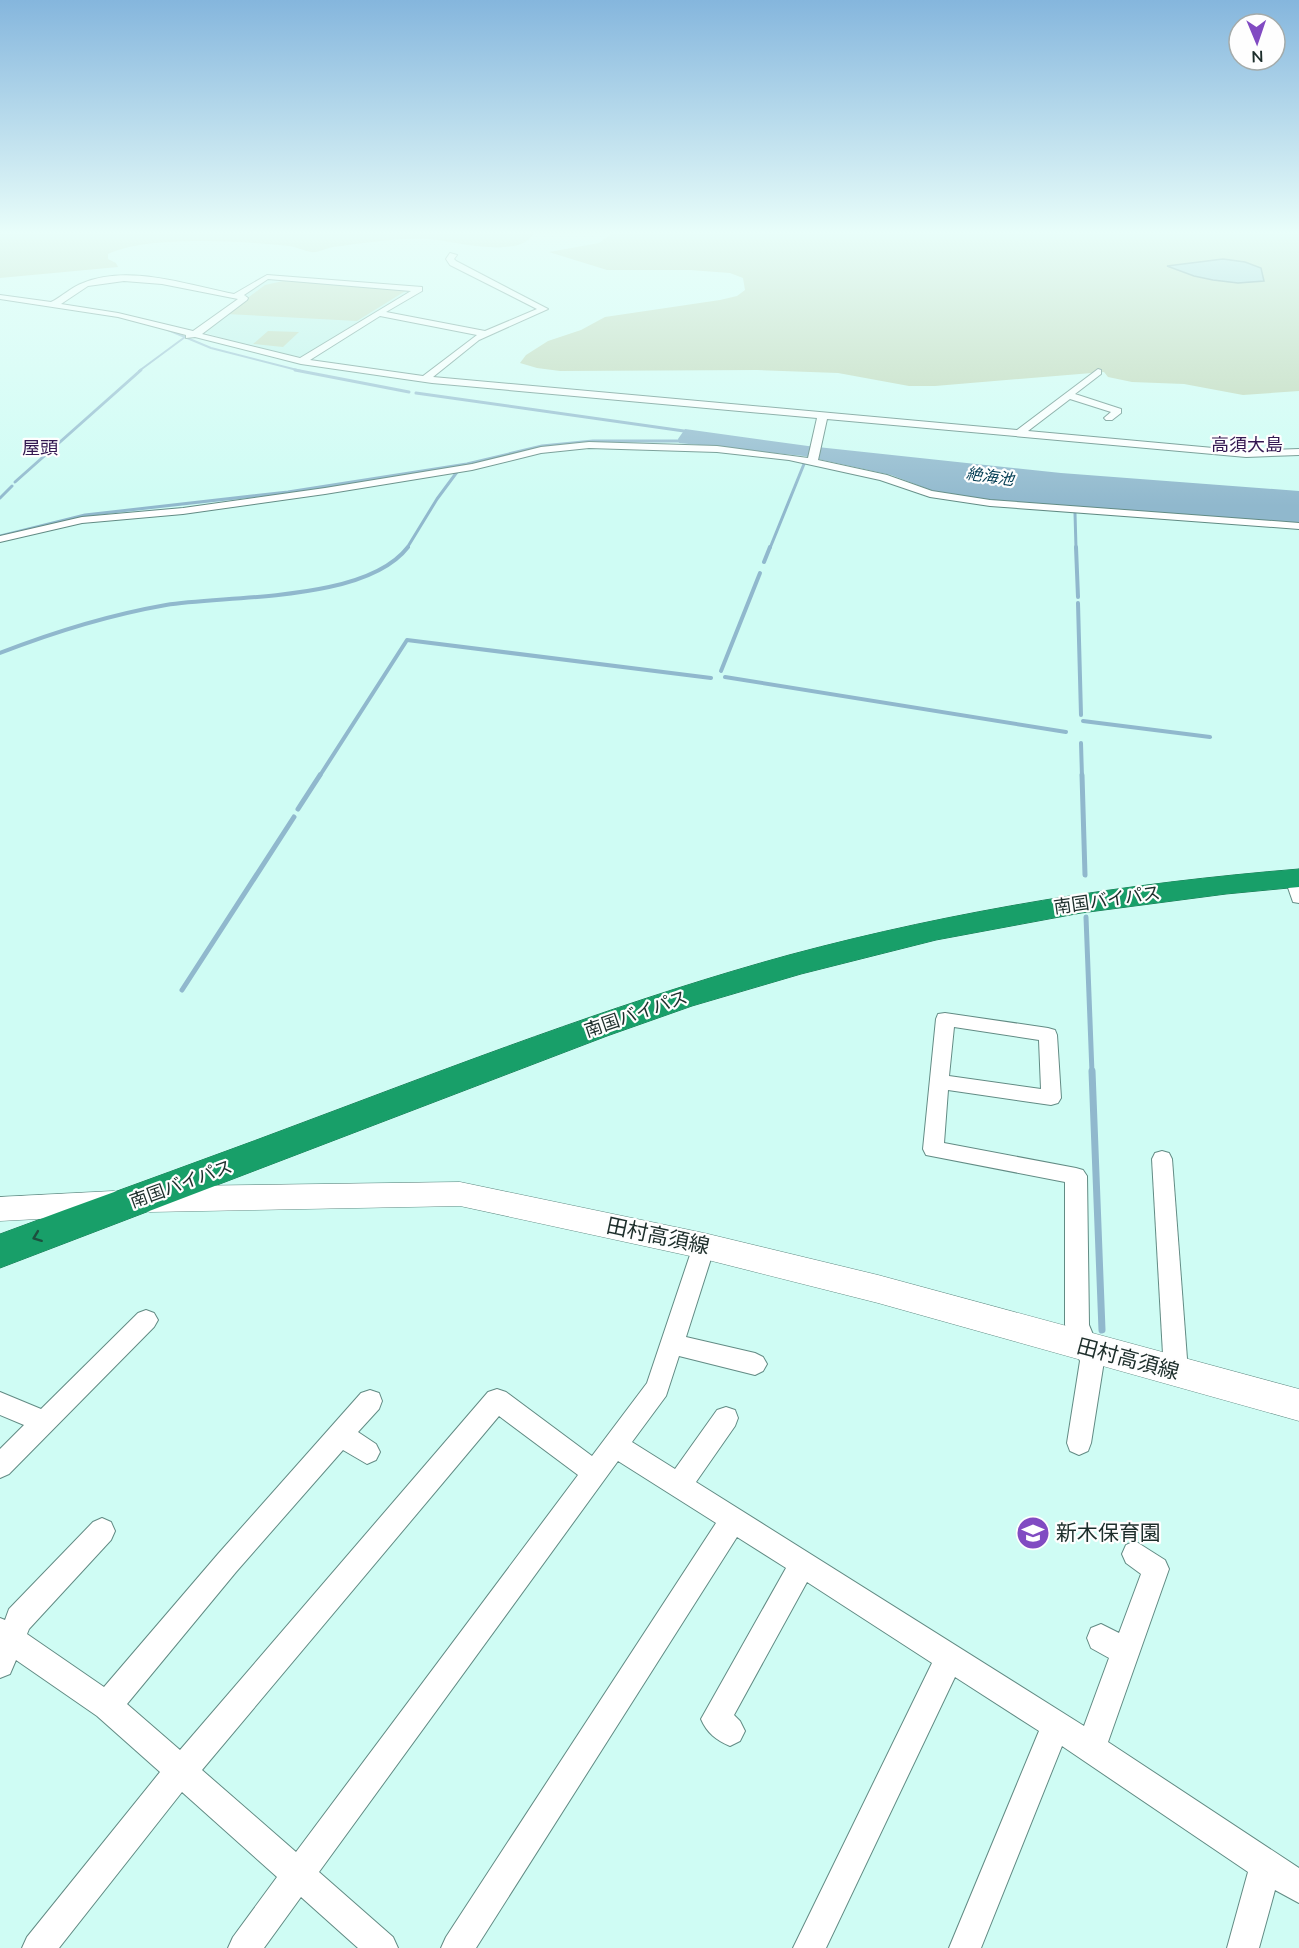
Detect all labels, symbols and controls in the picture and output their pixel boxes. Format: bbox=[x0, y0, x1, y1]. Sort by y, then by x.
north arrow bbox=[1227, 12, 1287, 72]
text: N bbox=[1251, 47, 1264, 67]
district label: 高須大島 bbox=[1211, 433, 1283, 456]
district label: 屋頭 bbox=[22, 436, 58, 459]
water label: 絶海池 bbox=[965, 463, 1017, 490]
street label: 南国バイパス bbox=[1052, 881, 1162, 918]
street label: 南国バイパス bbox=[581, 985, 690, 1042]
street label: 南国バイパス bbox=[126, 1154, 235, 1213]
street label: 田村高須線 bbox=[604, 1211, 712, 1259]
one-way arrow bbox=[32, 1230, 42, 1243]
street label: 田村高須線 bbox=[1074, 1332, 1182, 1384]
school or university icon: 新木保育園 bbox=[1015, 1515, 1051, 1551]
place label: 新木保育園 bbox=[1056, 1519, 1161, 1545]

